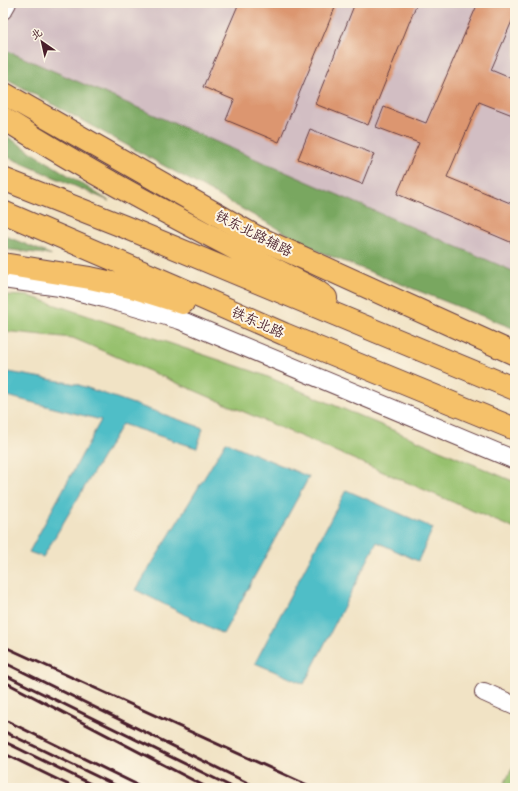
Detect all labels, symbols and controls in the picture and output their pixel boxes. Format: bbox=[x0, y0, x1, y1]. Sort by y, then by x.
north arrow bbox=[22, 22, 62, 62]
text: 北 bbox=[28, 26, 47, 45]
street label: 铁东北路辅路 bbox=[211, 207, 295, 263]
street label: 铁东北路 bbox=[228, 303, 287, 344]

